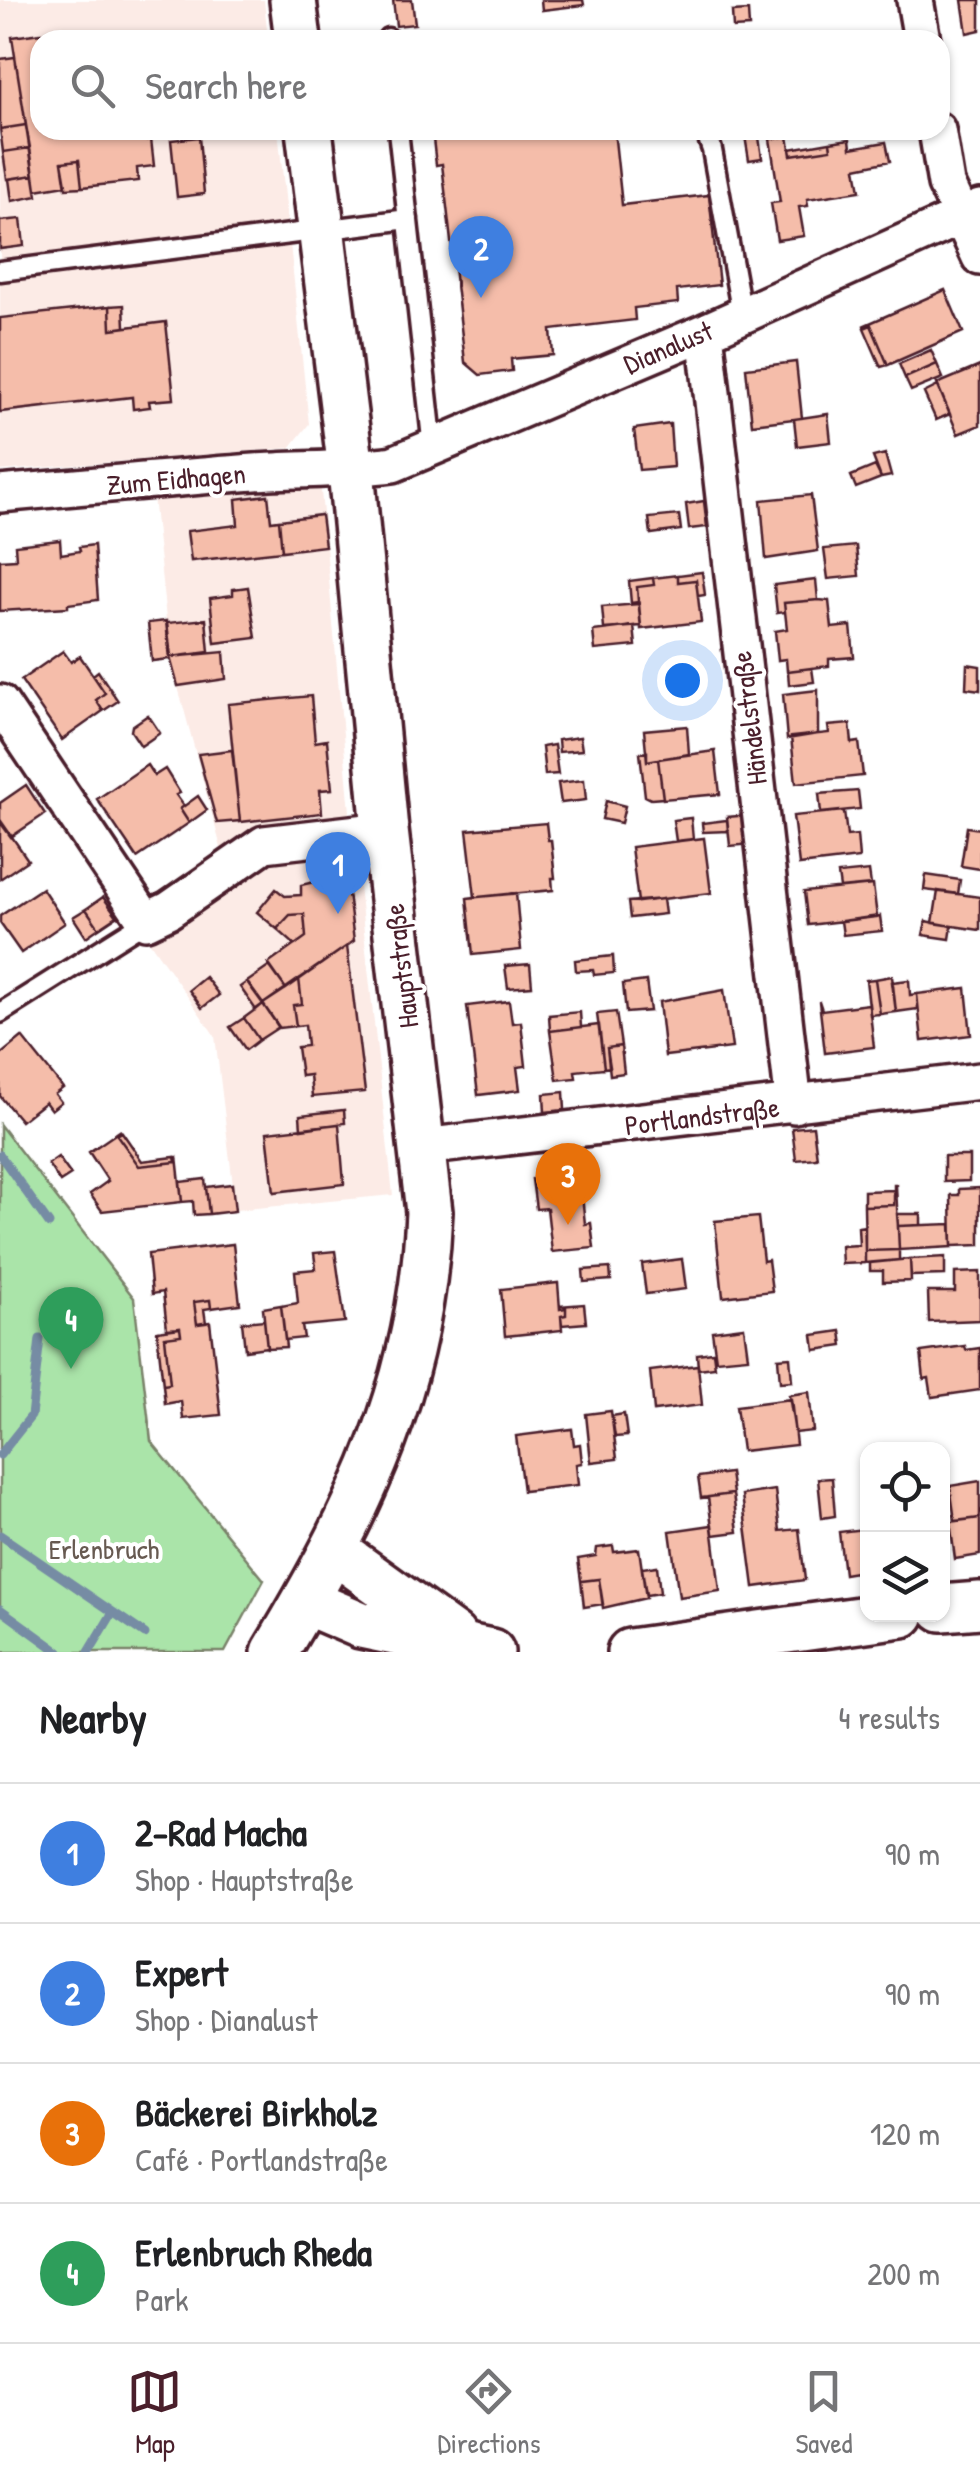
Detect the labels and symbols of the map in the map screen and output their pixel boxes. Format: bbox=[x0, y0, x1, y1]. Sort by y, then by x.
pin: 2 bbox=[448, 216, 514, 298]
street label: Dianalust bbox=[618, 311, 719, 383]
street label: Zum Eidhagen bbox=[105, 454, 247, 504]
street label: Händelstraße bbox=[722, 649, 776, 787]
your location bbox=[657, 655, 708, 706]
pin: 1 bbox=[306, 832, 370, 914]
street label: Hauptstraße bbox=[375, 902, 427, 1030]
street label: Portlandstraße bbox=[623, 1088, 781, 1144]
pin: 3 bbox=[536, 1142, 600, 1225]
pin: 4 bbox=[38, 1286, 104, 1369]
park label: Erlenbruch bbox=[49, 1530, 160, 1568]

